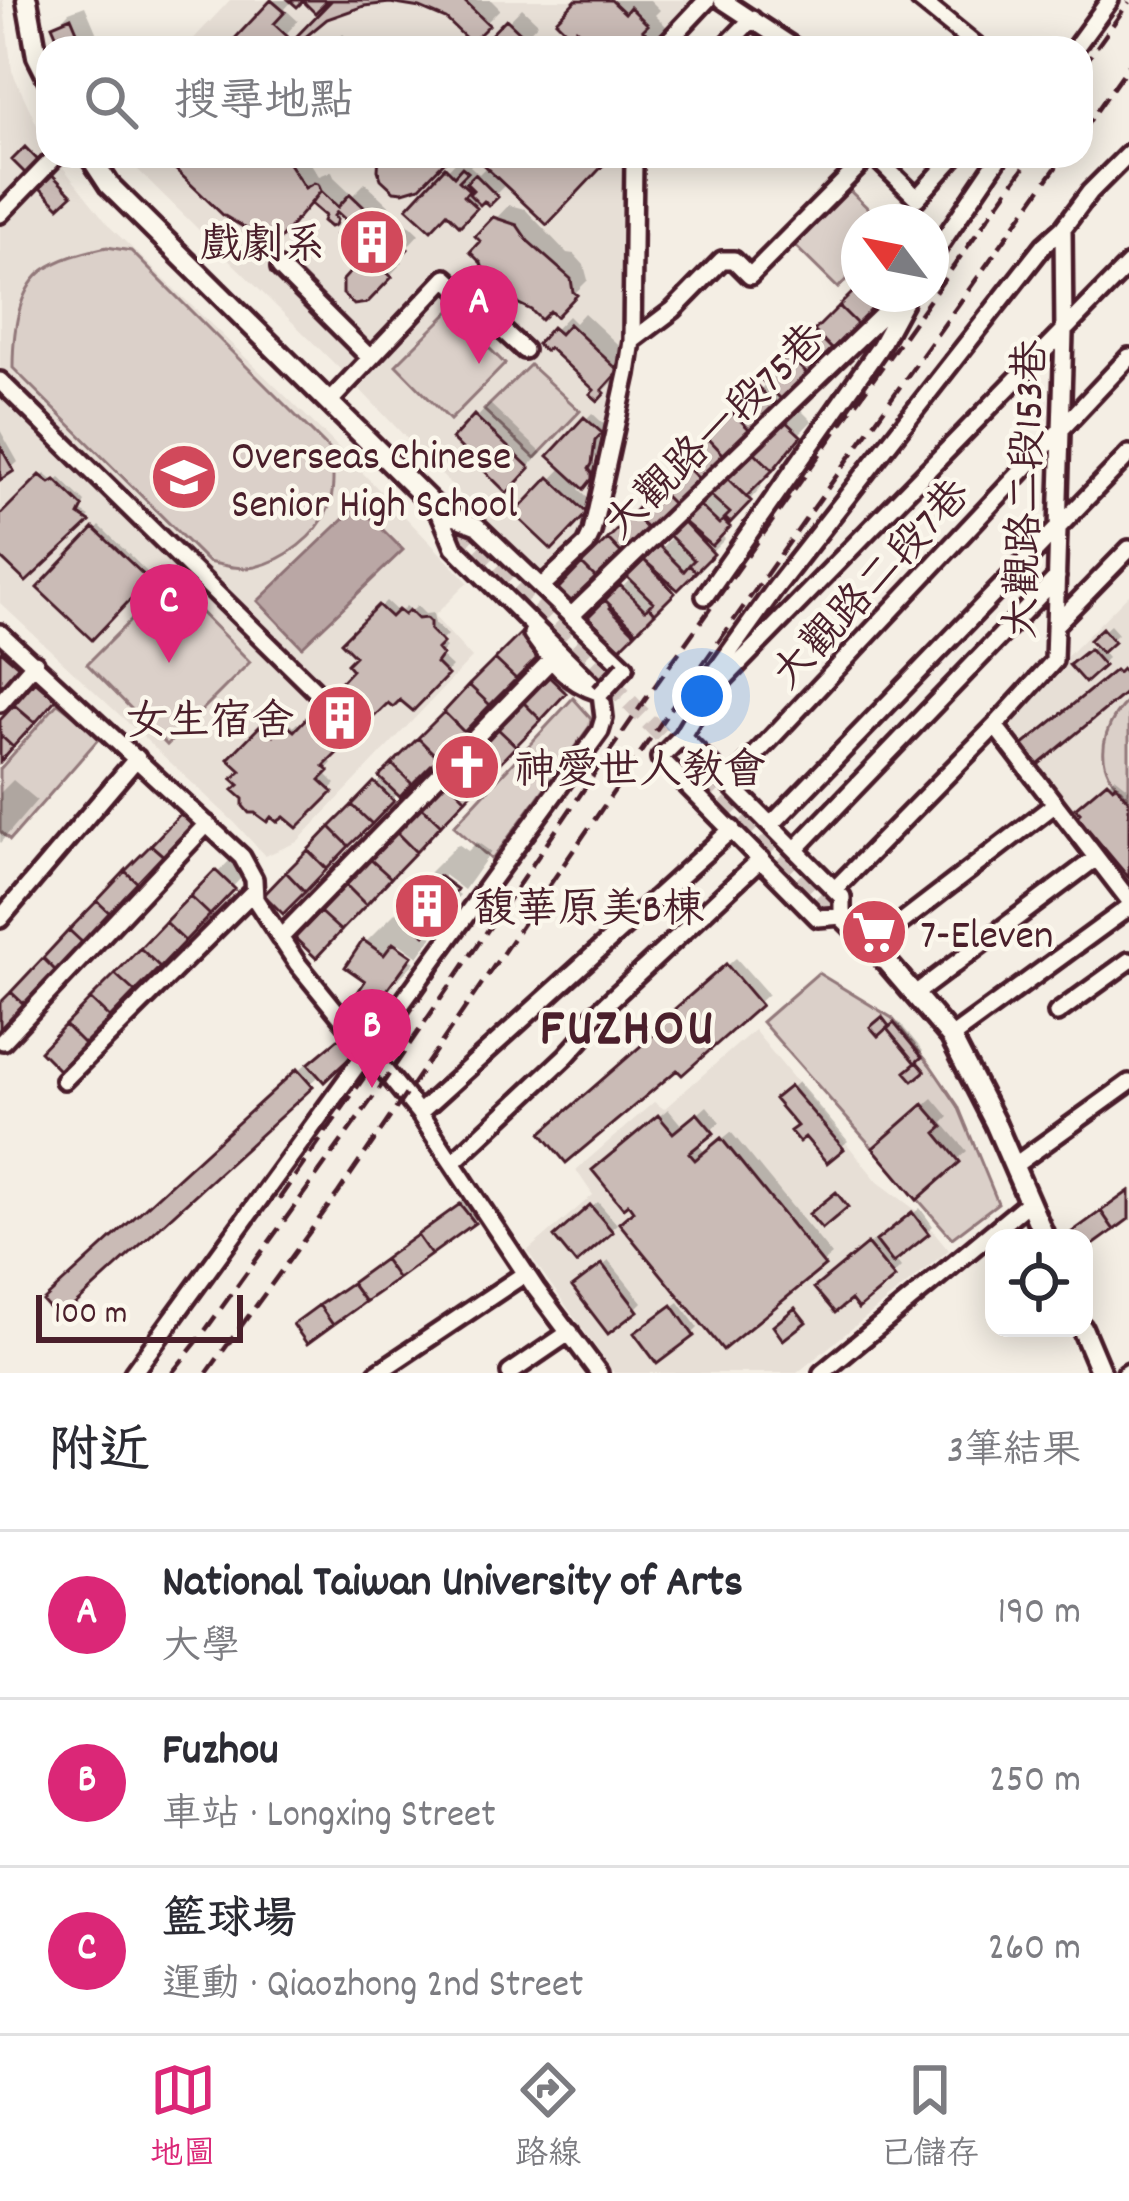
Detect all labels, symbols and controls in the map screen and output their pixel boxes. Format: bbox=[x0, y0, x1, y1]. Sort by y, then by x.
search box bbox=[36, 36, 1093, 168]
icon: search bbox=[78, 69, 144, 135]
text: 搜尋地點 bbox=[174, 73, 354, 137]
north arrow bbox=[841, 204, 949, 312]
building icon: 戲劇系 bbox=[337, 207, 407, 277]
place label: 戲劇系 bbox=[200, 219, 326, 279]
pin: A bbox=[440, 265, 518, 364]
street label: 大觀路一段75巷 bbox=[594, 313, 842, 555]
street label: 大觀路二段153巷 bbox=[995, 339, 1065, 640]
place label: Overseas Chinese Senior High School bbox=[231, 430, 517, 538]
school or university icon: Overseas Chinese Senior High School bbox=[149, 442, 219, 512]
street label: 大觀路二段7巷 bbox=[761, 468, 987, 705]
pin: C bbox=[130, 564, 208, 663]
your location bbox=[672, 666, 732, 726]
building icon: 女生宿舍 bbox=[305, 683, 375, 753]
place label: 女生宿舍 bbox=[126, 695, 294, 755]
church icon: 神愛世人教會 bbox=[432, 732, 502, 802]
place label: 神愛世人教會 bbox=[514, 744, 766, 804]
building icon: 馥華原美B棟 bbox=[392, 871, 462, 941]
place label: 馥華原美B棟 bbox=[474, 883, 704, 943]
supermarket icon: 7-Eleven bbox=[839, 897, 909, 967]
place label: 7-Eleven bbox=[920, 909, 1053, 969]
pin: B bbox=[333, 989, 411, 1088]
district label: FUZHOU bbox=[540, 994, 716, 1071]
map controls bbox=[985, 1229, 1093, 1337]
button: locate bbox=[985, 1229, 1093, 1337]
scale bar bbox=[36, 1289, 243, 1342]
text: 100 m bbox=[54, 1292, 127, 1339]
text: 附近 bbox=[48, 1419, 150, 1491]
text: 3筆結果 bbox=[947, 1426, 1081, 1481]
text: National Taiwan University of Arts bbox=[162, 1553, 743, 1617]
text: A bbox=[76, 1587, 98, 1642]
text: 190 m bbox=[998, 1587, 1081, 1642]
text: 大學 bbox=[162, 1622, 240, 1677]
text: Fuzhou bbox=[162, 1721, 279, 1785]
text: B bbox=[78, 1755, 96, 1810]
text: 250 m bbox=[989, 1755, 1081, 1810]
text: 車站 · Longxing Street bbox=[162, 1790, 496, 1845]
text: 籃球場 bbox=[162, 1891, 297, 1955]
text: C bbox=[77, 1923, 97, 1978]
text: 260 m bbox=[988, 1923, 1081, 1978]
text: 運動 · Qiaozhong 2nd Street bbox=[162, 1960, 583, 2015]
tab: 地圖 bbox=[150, 2057, 216, 2180]
tab: 路線 bbox=[515, 2057, 581, 2180]
tab: 已儲存 bbox=[880, 2057, 979, 2180]

